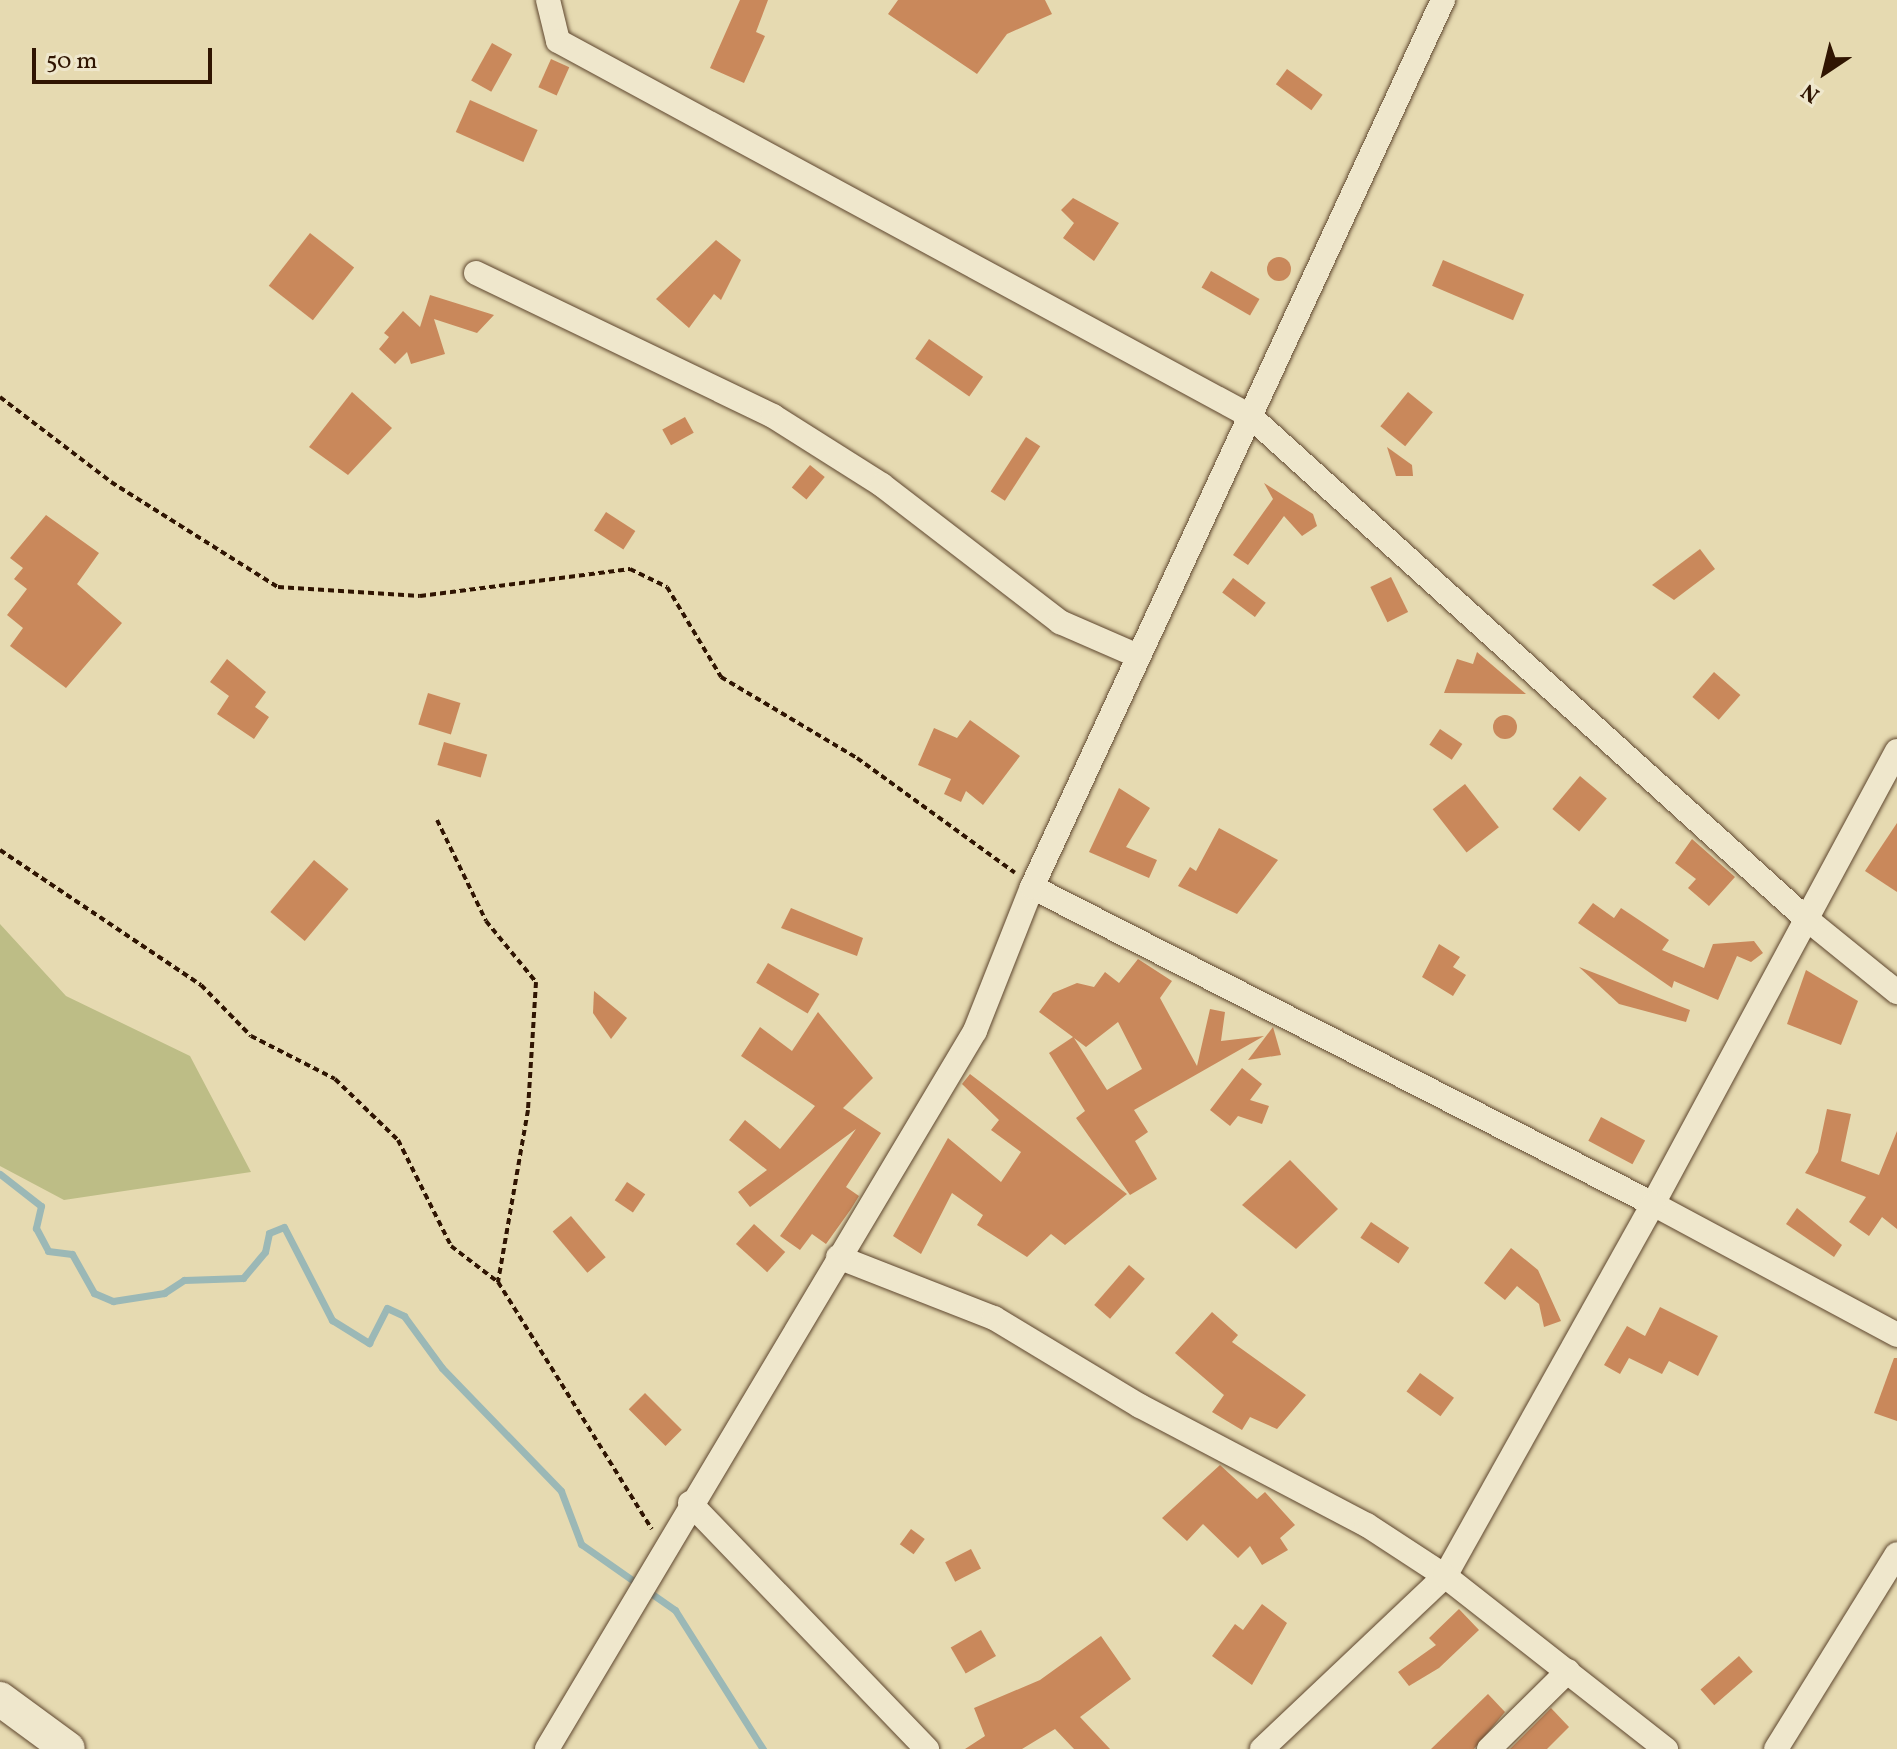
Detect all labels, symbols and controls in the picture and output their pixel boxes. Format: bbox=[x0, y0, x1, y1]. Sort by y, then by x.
scale bar bbox=[36, 32, 216, 82]
north arrow bbox=[1785, 32, 1865, 112]
text: 50 m bbox=[46, 45, 98, 79]
text: N bbox=[1796, 75, 1826, 109]

